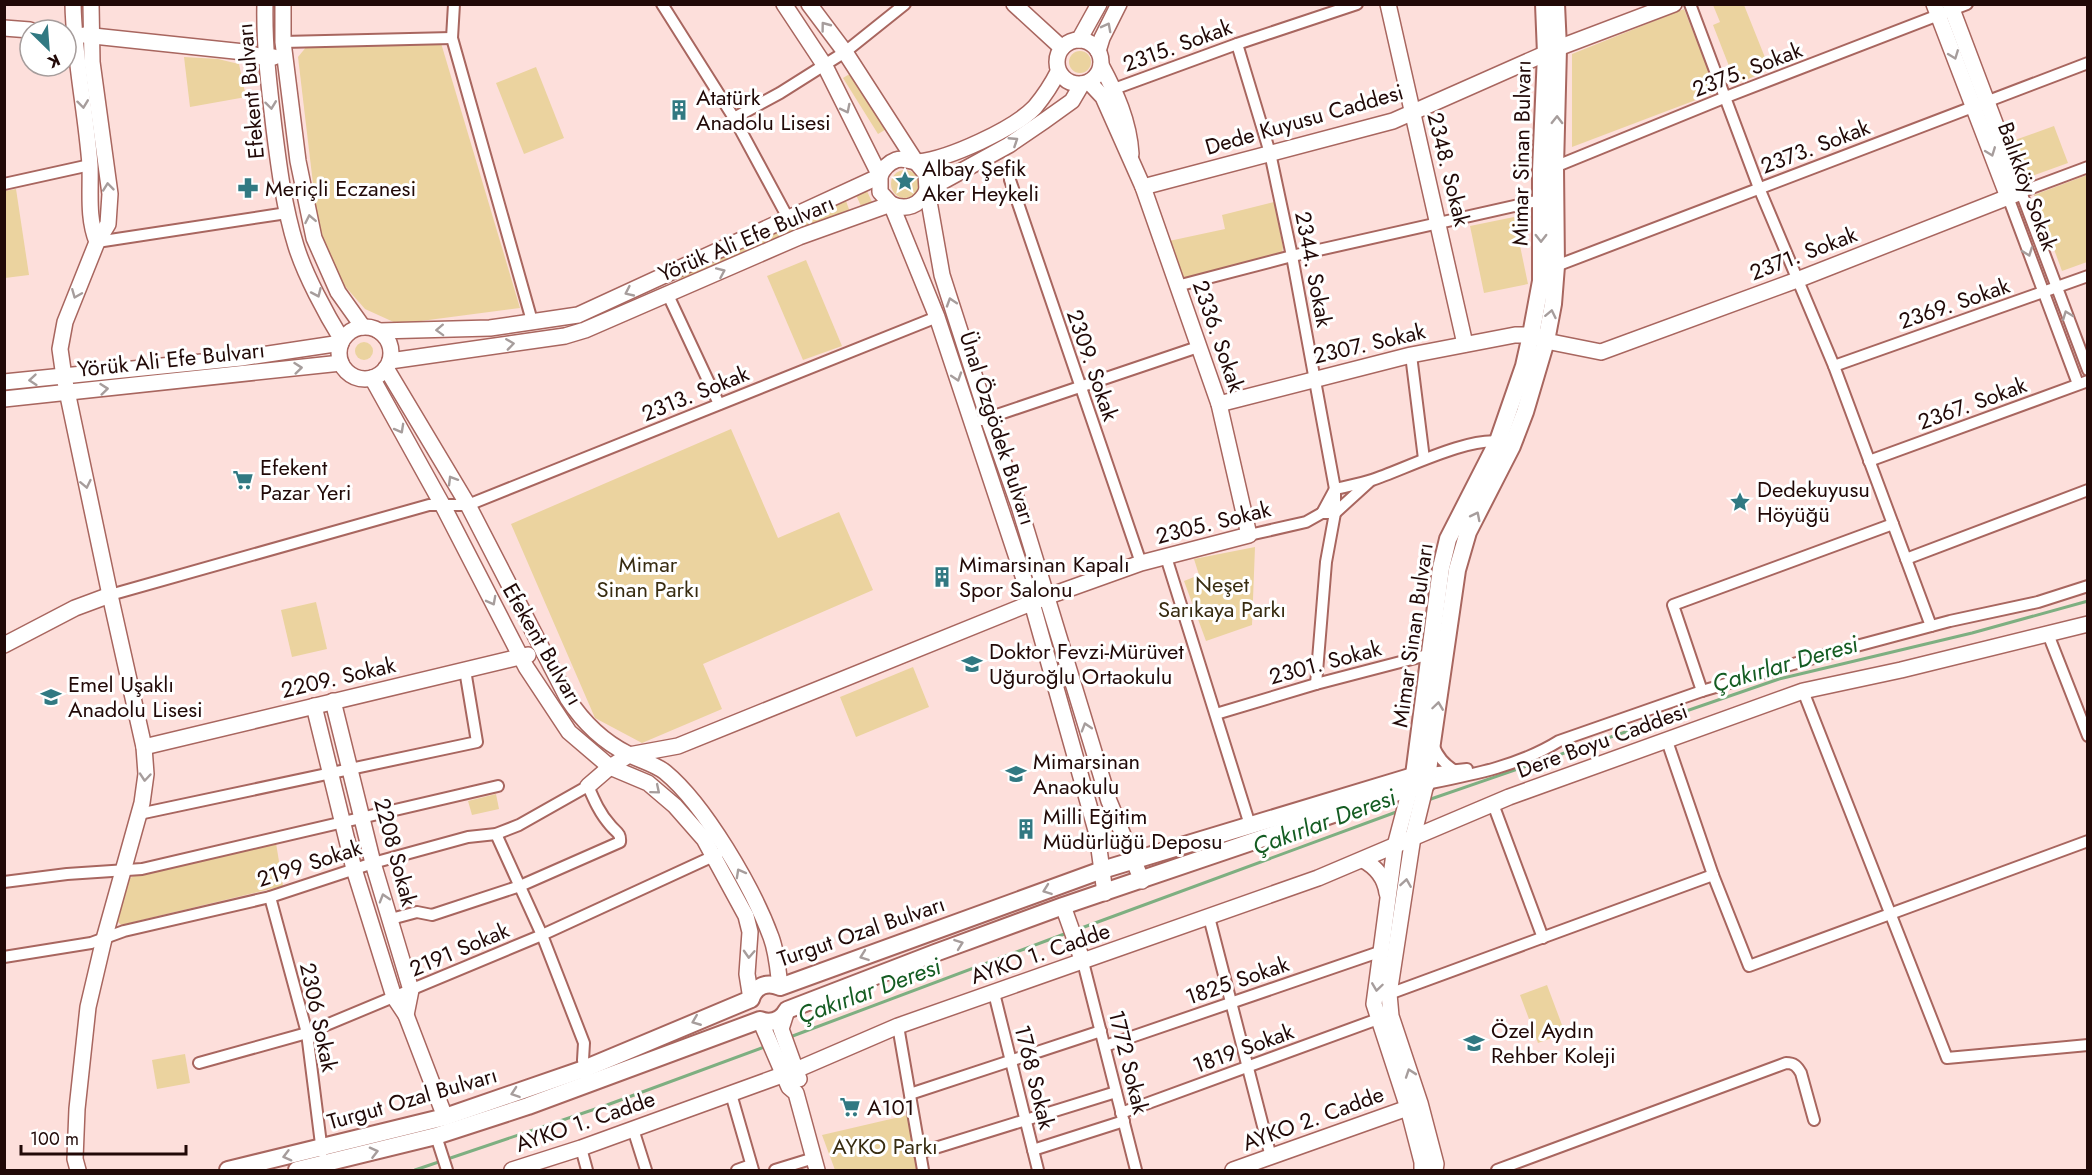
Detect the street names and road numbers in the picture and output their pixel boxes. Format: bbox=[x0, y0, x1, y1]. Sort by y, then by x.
street label: 2315. Sokak bbox=[1118, 10, 1236, 80]
street label: Efekent Bulvarı bbox=[228, 22, 272, 160]
street label: 2375. Sokak bbox=[1687, 33, 1807, 105]
street label: Mimar Sinan Bulvarı bbox=[1503, 60, 1539, 246]
street label: Dede Kuyusu Caddesi bbox=[1201, 75, 1407, 163]
street label: 2348. Sokak bbox=[1419, 109, 1479, 230]
street label: 2373. Sokak bbox=[1756, 110, 1875, 181]
street label: Balıkköy Sokak bbox=[1990, 117, 2066, 255]
street label: Yörük Ali Efe Bulvarı bbox=[653, 187, 839, 289]
street label: 2344. Sokak bbox=[1287, 208, 1341, 330]
street label: 2371. Sokak bbox=[1745, 218, 1862, 288]
street label: 2369. Sokak bbox=[1894, 269, 2014, 337]
street label: 2336. Sokak bbox=[1185, 276, 1253, 397]
street label: 2309. Sokak bbox=[1059, 305, 1127, 425]
street label: 2307. Sokak bbox=[1310, 314, 1429, 371]
street label: Ünal Özgödek Bulvarı bbox=[952, 327, 1044, 529]
street label: Yörük Ali Efe Bulvarı bbox=[76, 333, 266, 385]
street label: 2313. Sokak bbox=[636, 357, 754, 429]
street label: 2367. Sokak bbox=[1913, 368, 2031, 437]
street label: 2305. Sokak bbox=[1152, 492, 1274, 552]
street label: Mimar Sinan Bulvarı bbox=[1383, 541, 1441, 729]
street label: Efekent Bulvarı bbox=[495, 577, 591, 711]
street label: 2301. Sokak bbox=[1265, 632, 1385, 692]
street label: 2209. Sokak bbox=[278, 648, 399, 706]
street label: Dere Boyu Caddesi bbox=[1512, 694, 1692, 786]
street label: 2208 Sokak bbox=[366, 794, 426, 910]
street label: 2199 Sokak bbox=[253, 831, 366, 895]
street label: Turgut Ozal Bulvarı bbox=[773, 887, 949, 975]
street label: 2191 Sokak bbox=[404, 914, 514, 984]
street label: AYKO 1. Cadde bbox=[966, 914, 1114, 992]
street label: 1825 Sokak bbox=[1181, 947, 1293, 1013]
street label: 2306 Sokak bbox=[292, 959, 346, 1075]
street label: 1772 Sokak bbox=[1101, 1007, 1157, 1118]
street label: 1819 Sokak bbox=[1188, 1015, 1298, 1081]
street label: 1768 Sokak bbox=[1007, 1021, 1064, 1133]
street label: Turgut Ozal Bulvarı bbox=[323, 1058, 501, 1138]
street label: AYKO 2. Cadde bbox=[1238, 1078, 1388, 1158]
street label: AYKO 1. Cadde bbox=[511, 1082, 659, 1160]

